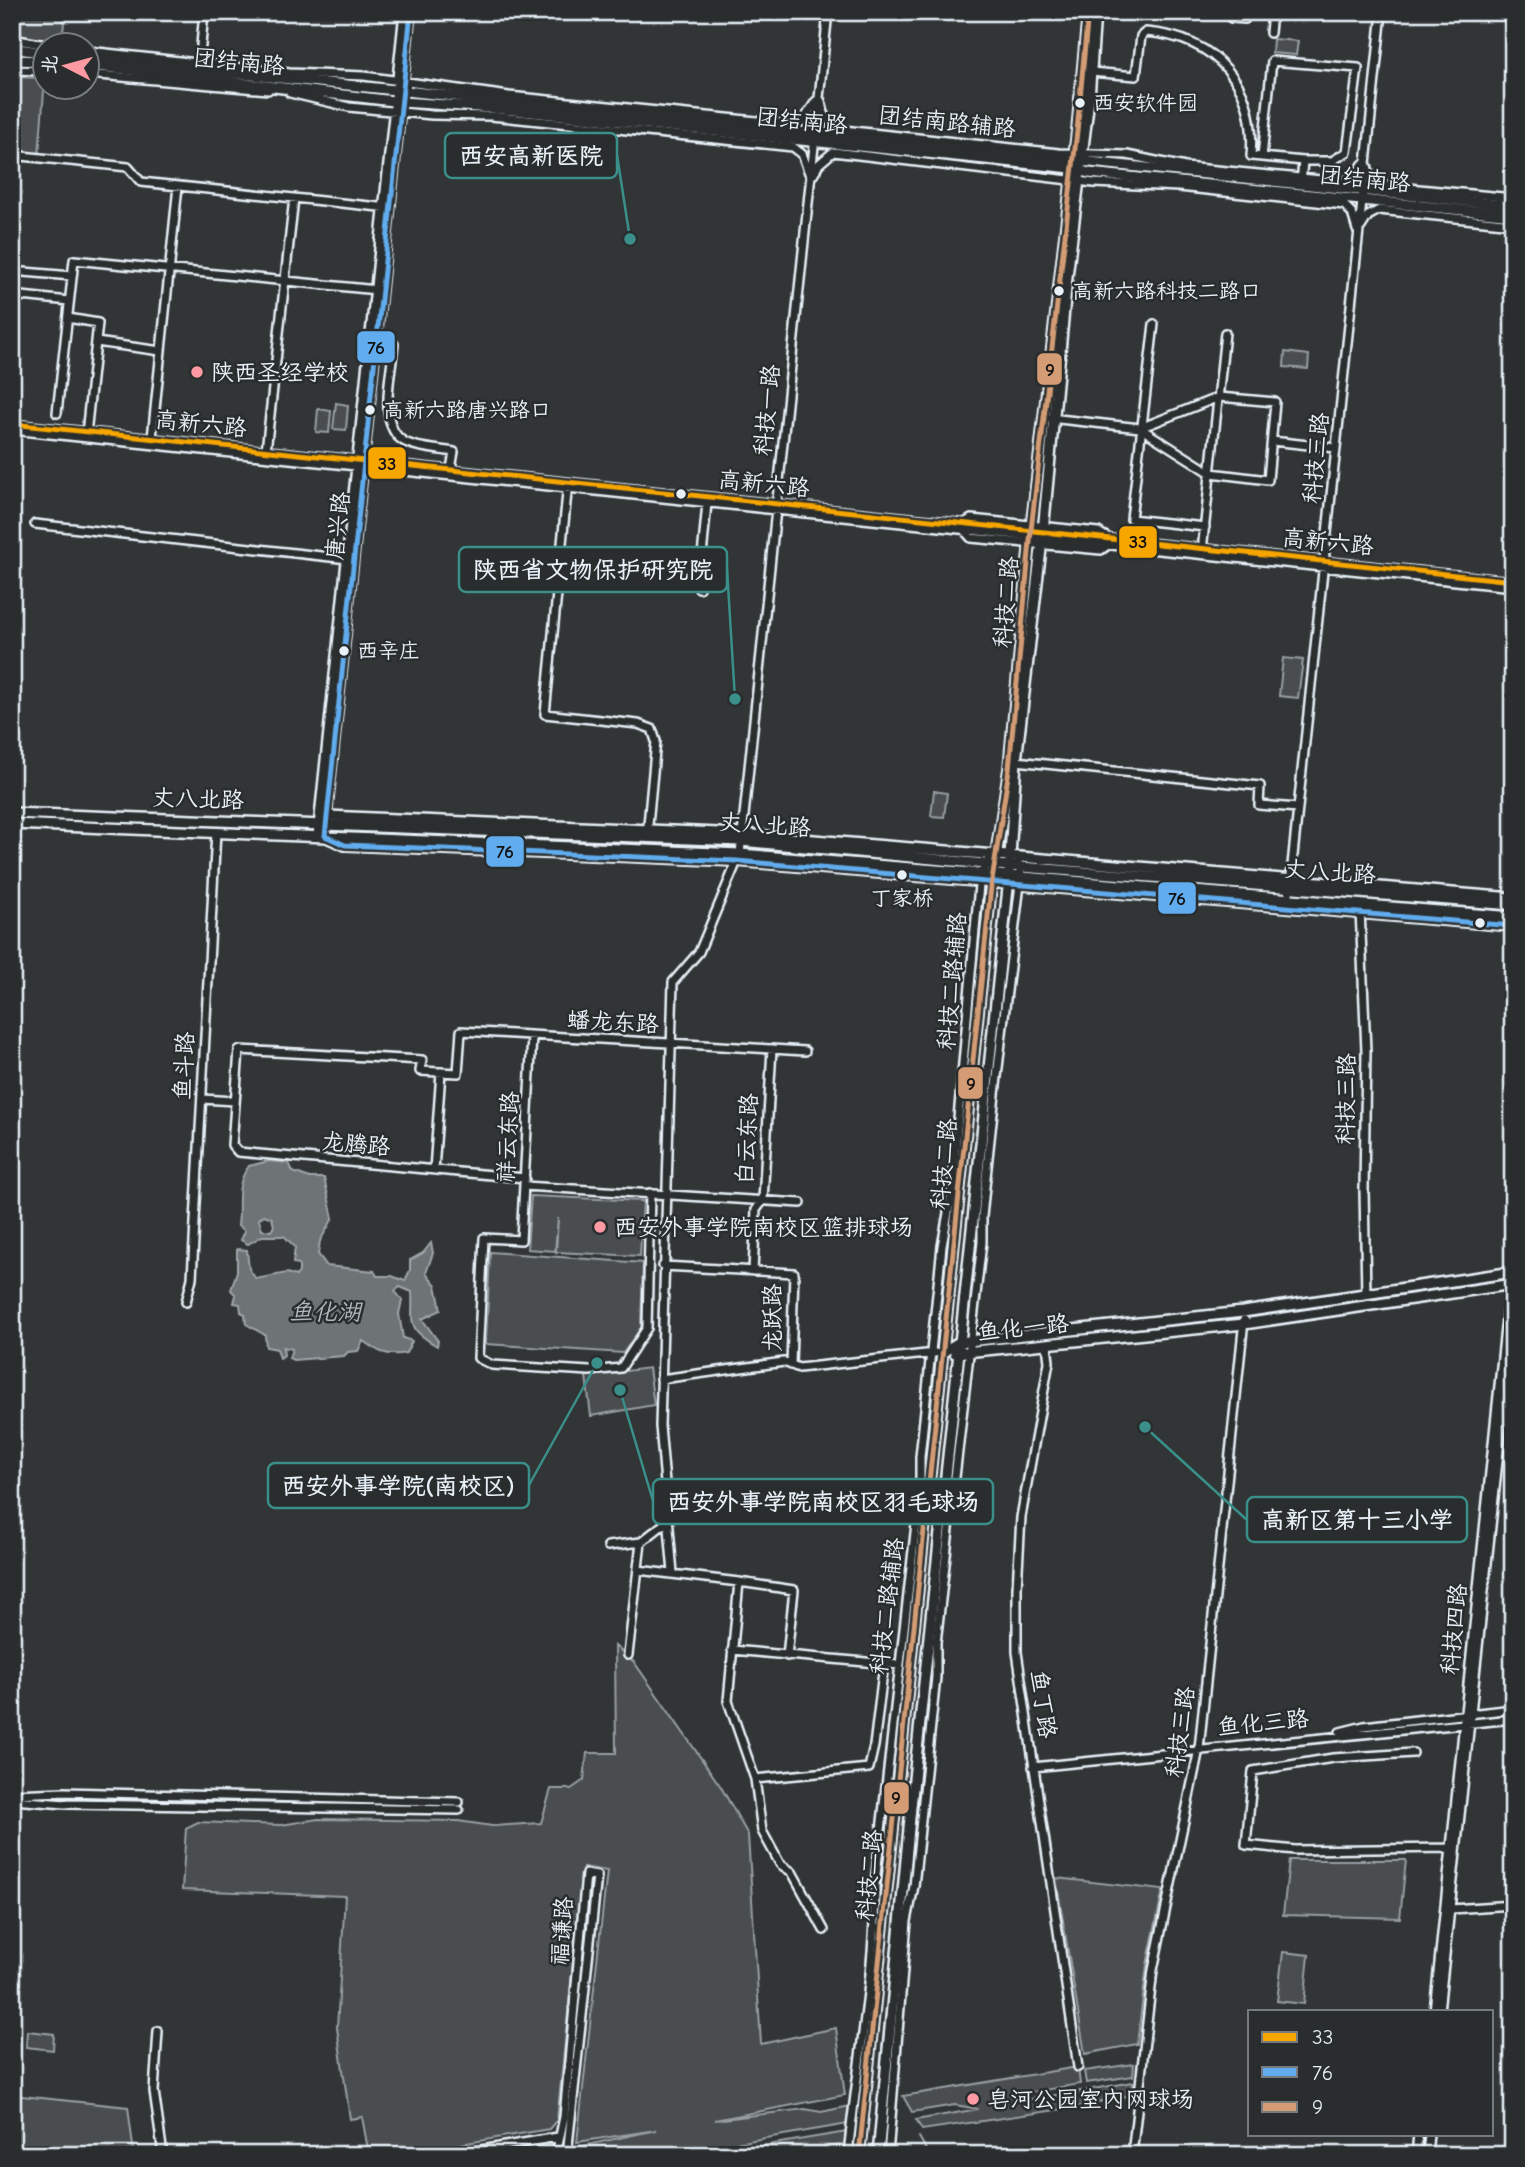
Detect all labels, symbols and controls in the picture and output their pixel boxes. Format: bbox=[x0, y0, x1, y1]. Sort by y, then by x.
north arrow bbox=[32, 32, 102, 102]
street label: 团结南路 bbox=[192, 44, 286, 80]
text: 北 bbox=[38, 54, 62, 75]
place label: 西安软件园 bbox=[1093, 91, 1198, 115]
marker: 西安软件园 bbox=[1073, 96, 1087, 110]
street label: 团结南路辅路 bbox=[877, 101, 1017, 143]
street label: 团结南路 bbox=[755, 103, 849, 139]
callout: 西安高新医院 bbox=[445, 133, 617, 178]
text: 西安高新医院 bbox=[459, 142, 603, 170]
street label: 团结南路 bbox=[1318, 161, 1412, 197]
place label: 高新六路科技二路口 bbox=[1072, 279, 1261, 303]
marker: 高新六路科技二路口 bbox=[1052, 284, 1066, 298]
line badge: 76 bbox=[356, 330, 396, 364]
text: 76 bbox=[367, 337, 385, 359]
line badge: 9 bbox=[1036, 352, 1063, 386]
place label: 陕西圣经学校 bbox=[211, 359, 349, 386]
text: 9 bbox=[1045, 359, 1055, 381]
street label: 科技一路 bbox=[749, 363, 785, 457]
marker: 陕西圣经学校 bbox=[189, 364, 205, 380]
place label: 高新六路唐兴路口 bbox=[383, 398, 551, 422]
marker: 高新六路唐兴路口 bbox=[363, 403, 377, 417]
street label: 高新六路 bbox=[154, 406, 248, 442]
street label: 科技三路 bbox=[1298, 411, 1334, 505]
line badge: 33 bbox=[367, 446, 407, 480]
text: 33 bbox=[378, 453, 396, 475]
street label: 高新六路 bbox=[717, 466, 811, 502]
unlabelled marker bbox=[674, 487, 688, 501]
street label: 唐兴路 bbox=[321, 490, 355, 562]
street label: 高新六路 bbox=[1281, 524, 1375, 560]
line badge: 33 bbox=[1118, 525, 1158, 559]
text: 33 bbox=[1129, 531, 1147, 553]
callout: 陕西省文物保护研究院 bbox=[459, 547, 727, 592]
street label: 科技二路 bbox=[989, 555, 1023, 649]
text: 陕西省文物保护研究院 bbox=[473, 556, 713, 584]
place label: 西辛庄 bbox=[357, 639, 420, 663]
marker: 西辛庄 bbox=[337, 644, 351, 658]
street label: 丈八北路 bbox=[152, 784, 244, 814]
street label: 丈八北路 bbox=[718, 808, 812, 842]
line badge: 76 bbox=[485, 835, 525, 868]
text: 76 bbox=[496, 841, 514, 863]
street label: 丈八北路 bbox=[1283, 855, 1377, 889]
marker: 丁家桥 bbox=[895, 868, 909, 882]
line badge: 76 bbox=[1157, 881, 1197, 915]
place label: 丁家桥 bbox=[871, 886, 934, 910]
text: 76 bbox=[1168, 888, 1186, 910]
street label: 科技二路辅路 bbox=[933, 911, 971, 1051]
unlabelled marker bbox=[1473, 916, 1487, 930]
street label: 蟠龙东路 bbox=[566, 1006, 660, 1038]
street label: 鱼斗路 bbox=[169, 1031, 199, 1101]
street label: 科技三路 bbox=[1332, 1053, 1360, 1145]
line badge: 9 bbox=[957, 1066, 984, 1100]
text: 9 bbox=[966, 1073, 976, 1095]
street label: 祥云东路 bbox=[492, 1090, 524, 1184]
street label: 白云东路 bbox=[731, 1092, 763, 1186]
street label: 科技二路 bbox=[926, 1117, 962, 1211]
street label: 龙腾路 bbox=[320, 1128, 392, 1160]
place label: 西安外事学院南校区篮排球场 bbox=[614, 1214, 913, 1241]
marker: 西安外事学院南校区篮排球场 bbox=[592, 1219, 608, 1235]
street label: 龙跃路 bbox=[759, 1284, 786, 1353]
water label: 鱼化湖 bbox=[289, 1298, 364, 1326]
street label: 鱼化一路 bbox=[976, 1310, 1070, 1346]
callout: 西安外事学院(南校区) bbox=[268, 1463, 529, 1508]
text: 西安外事学院(南校区) bbox=[281, 1472, 515, 1500]
callout: 西安外事学院南校区羽毛球场 bbox=[653, 1479, 993, 1524]
text: 西安外事学院南校区羽毛球场 bbox=[667, 1488, 979, 1516]
callout: 高新区第十三小学 bbox=[1247, 1497, 1467, 1542]
text: 高新区第十三小学 bbox=[1261, 1506, 1453, 1534]
street label: 科技二路辅路 bbox=[865, 1536, 909, 1676]
street label: 科技四路 bbox=[1436, 1582, 1472, 1676]
street label: 鱼丁路 bbox=[1025, 1668, 1061, 1740]
street label: 科技三路 bbox=[1160, 1685, 1200, 1779]
street label: 鱼化三路 bbox=[1216, 1705, 1310, 1741]
line badge: 9 bbox=[883, 1781, 910, 1815]
text: 9 bbox=[891, 1787, 901, 1809]
street label: 科技二路 bbox=[851, 1828, 887, 1922]
street label: 福谦路 bbox=[546, 1896, 578, 1966]
legend bbox=[1248, 2010, 1494, 2136]
text: 33 bbox=[1312, 2025, 1333, 2049]
text: 76 bbox=[1312, 2061, 1333, 2085]
place label: 皂河公园室内网球场 bbox=[987, 2086, 1194, 2113]
marker: 皂河公园室内网球场 bbox=[965, 2091, 981, 2107]
text: 9 bbox=[1312, 2095, 1323, 2119]

